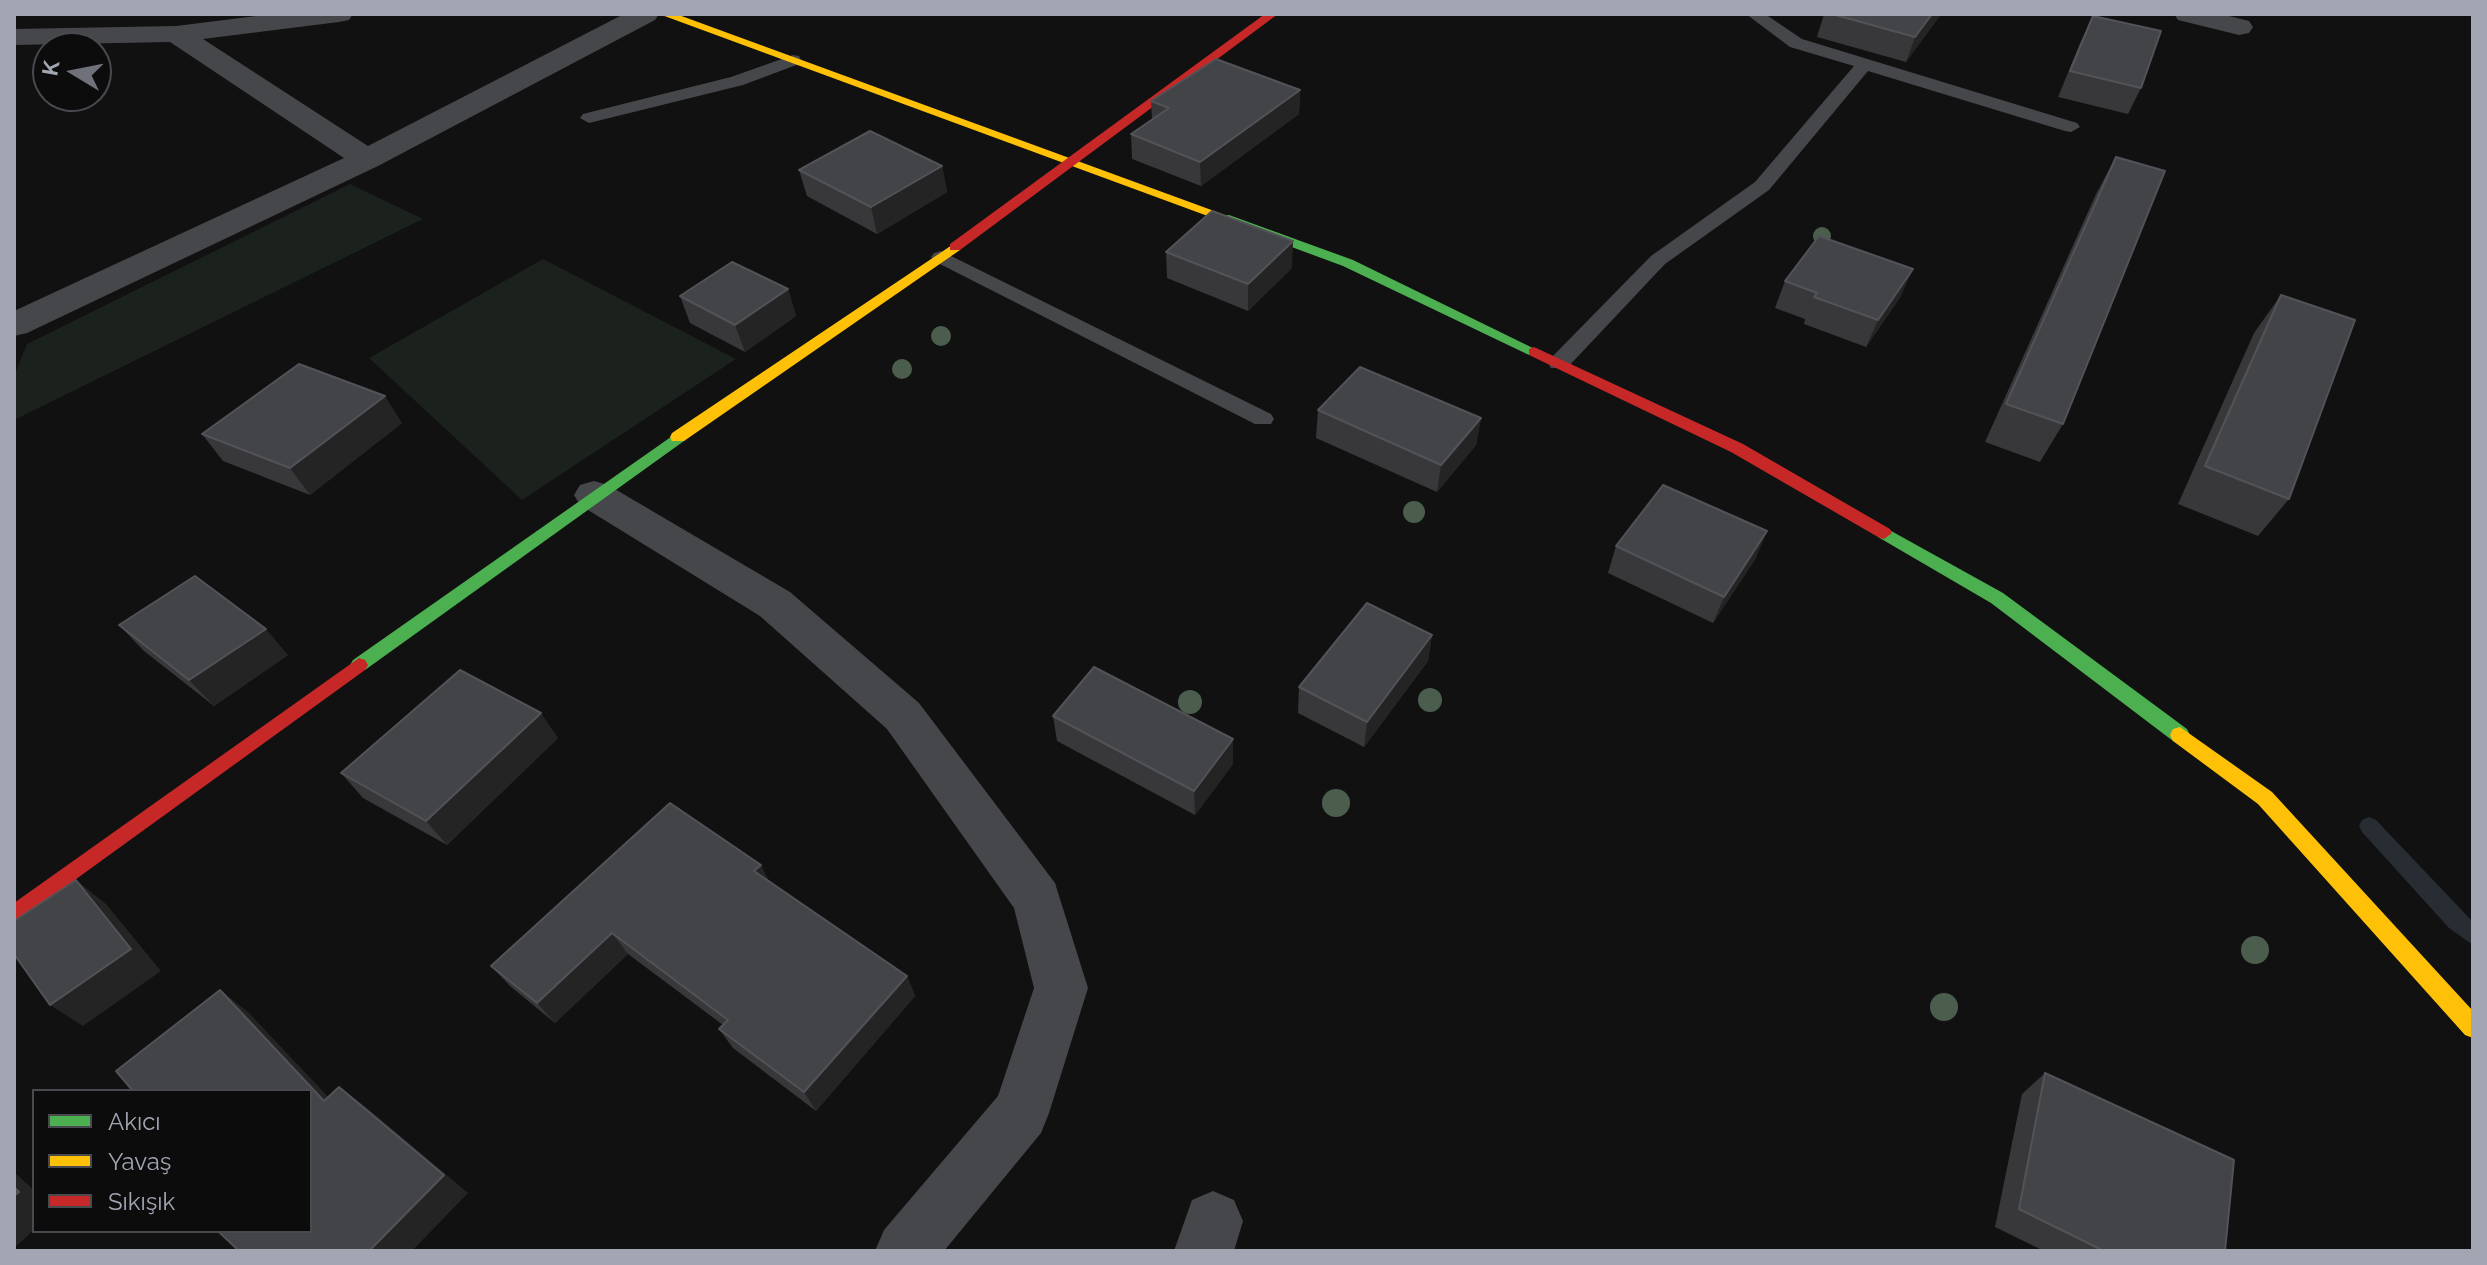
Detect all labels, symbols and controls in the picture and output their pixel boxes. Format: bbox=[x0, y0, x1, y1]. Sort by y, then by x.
north arrow bbox=[32, 32, 112, 112]
text: K bbox=[36, 59, 64, 78]
legend bbox=[32, 1089, 312, 1233]
text: Akıcı bbox=[108, 1107, 161, 1136]
text: Yavaş bbox=[108, 1147, 171, 1176]
text: Sıkışık bbox=[108, 1187, 175, 1216]

